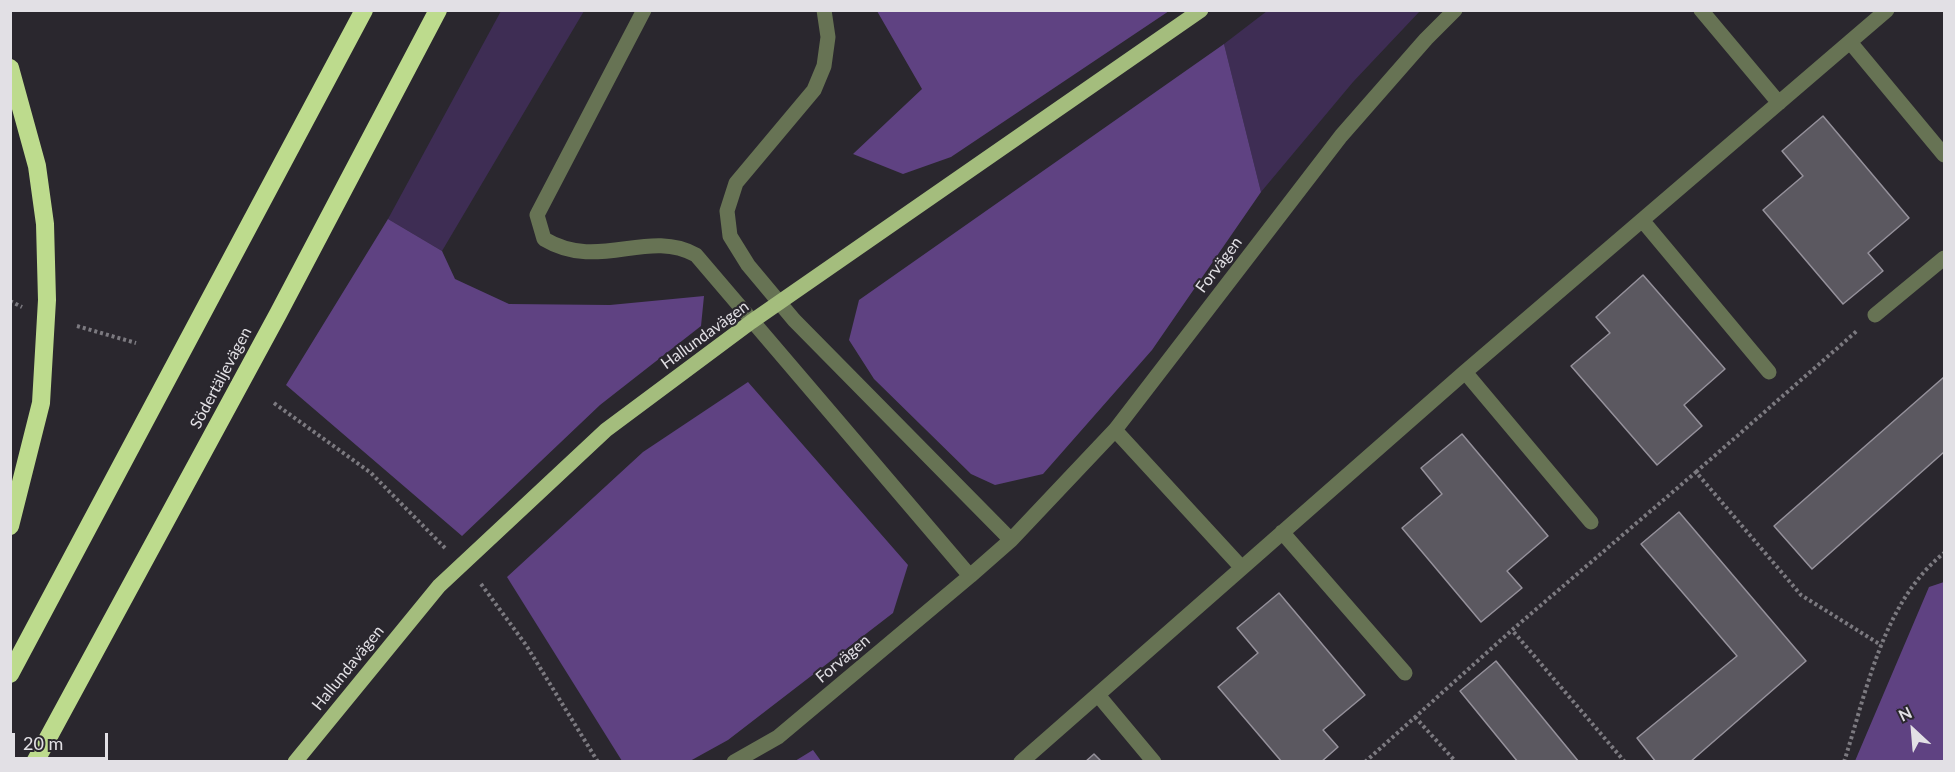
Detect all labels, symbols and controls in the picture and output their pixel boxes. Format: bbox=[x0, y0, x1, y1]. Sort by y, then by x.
street label: Forvägen bbox=[1192, 233, 1246, 297]
street label: Hallundavägen bbox=[657, 297, 753, 373]
street label: Södertäljevägen bbox=[186, 324, 256, 432]
street label: Hallundavägen bbox=[308, 622, 388, 714]
street label: Forvägen bbox=[812, 631, 874, 687]
north arrow bbox=[1883, 700, 1943, 760]
text: N bbox=[1895, 702, 1915, 725]
scale bar bbox=[15, 721, 111, 759]
text: 20 m bbox=[23, 732, 63, 754]

